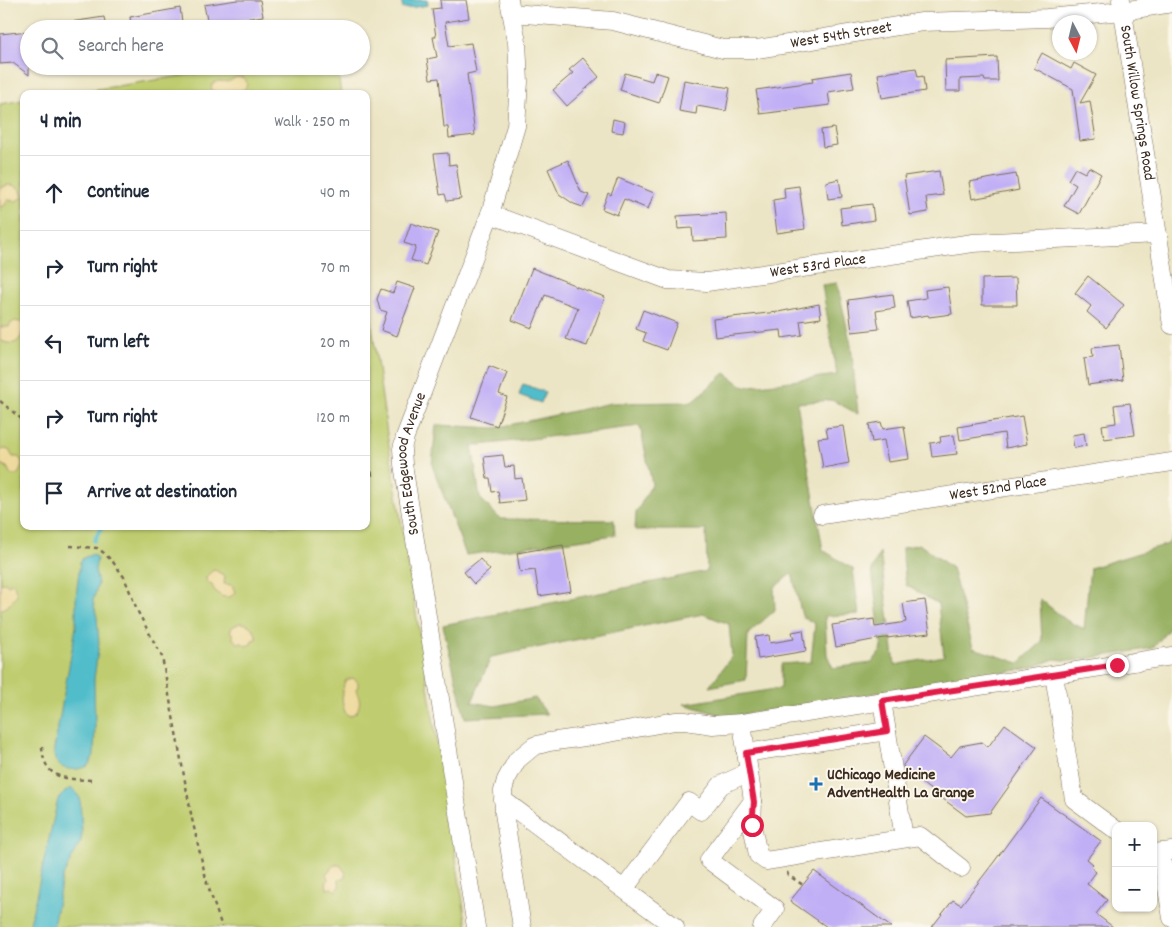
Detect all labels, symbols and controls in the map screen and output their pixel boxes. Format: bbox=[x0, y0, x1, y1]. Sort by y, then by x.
north arrow bbox=[1052, 15, 1097, 60]
street label: West 54th Street bbox=[789, 16, 894, 55]
search box bbox=[20, 20, 370, 75]
street label: South Willow Springs Road bbox=[1114, 23, 1161, 182]
icon: search bbox=[38, 34, 66, 62]
text: Search here bbox=[78, 34, 164, 61]
text: 4 min bbox=[40, 108, 82, 138]
text: Walk · 250 m bbox=[274, 111, 350, 134]
icon: ahead bbox=[40, 179, 68, 207]
text: Continue bbox=[87, 180, 149, 207]
text: 40 m bbox=[320, 182, 350, 205]
street label: West 53rd Place bbox=[769, 247, 867, 284]
icon: right bbox=[40, 254, 68, 282]
text: Turn right bbox=[87, 255, 158, 282]
text: 70 m bbox=[320, 257, 350, 280]
icon: left bbox=[40, 329, 68, 357]
text: Turn left bbox=[87, 330, 150, 357]
text: 20 m bbox=[320, 332, 350, 355]
street label: South Edgewood Avenue bbox=[390, 389, 433, 537]
icon: right bbox=[40, 404, 68, 432]
text: Turn right bbox=[87, 405, 158, 432]
text: 120 m bbox=[316, 407, 350, 430]
street label: West 52nd Place bbox=[948, 470, 1048, 507]
icon: arrive bbox=[40, 479, 68, 507]
text: Arrive at destination bbox=[87, 480, 237, 507]
route end bbox=[1106, 654, 1129, 677]
place label: UChicago Medicine AdventHealth La Grange bbox=[827, 764, 974, 805]
marker: UChicago Medicine AdventHealth La Grange bbox=[809, 777, 823, 791]
route start bbox=[741, 814, 764, 837]
map controls bbox=[1112, 822, 1157, 912]
button: + bbox=[1112, 822, 1157, 867]
button: − bbox=[1112, 867, 1157, 912]

